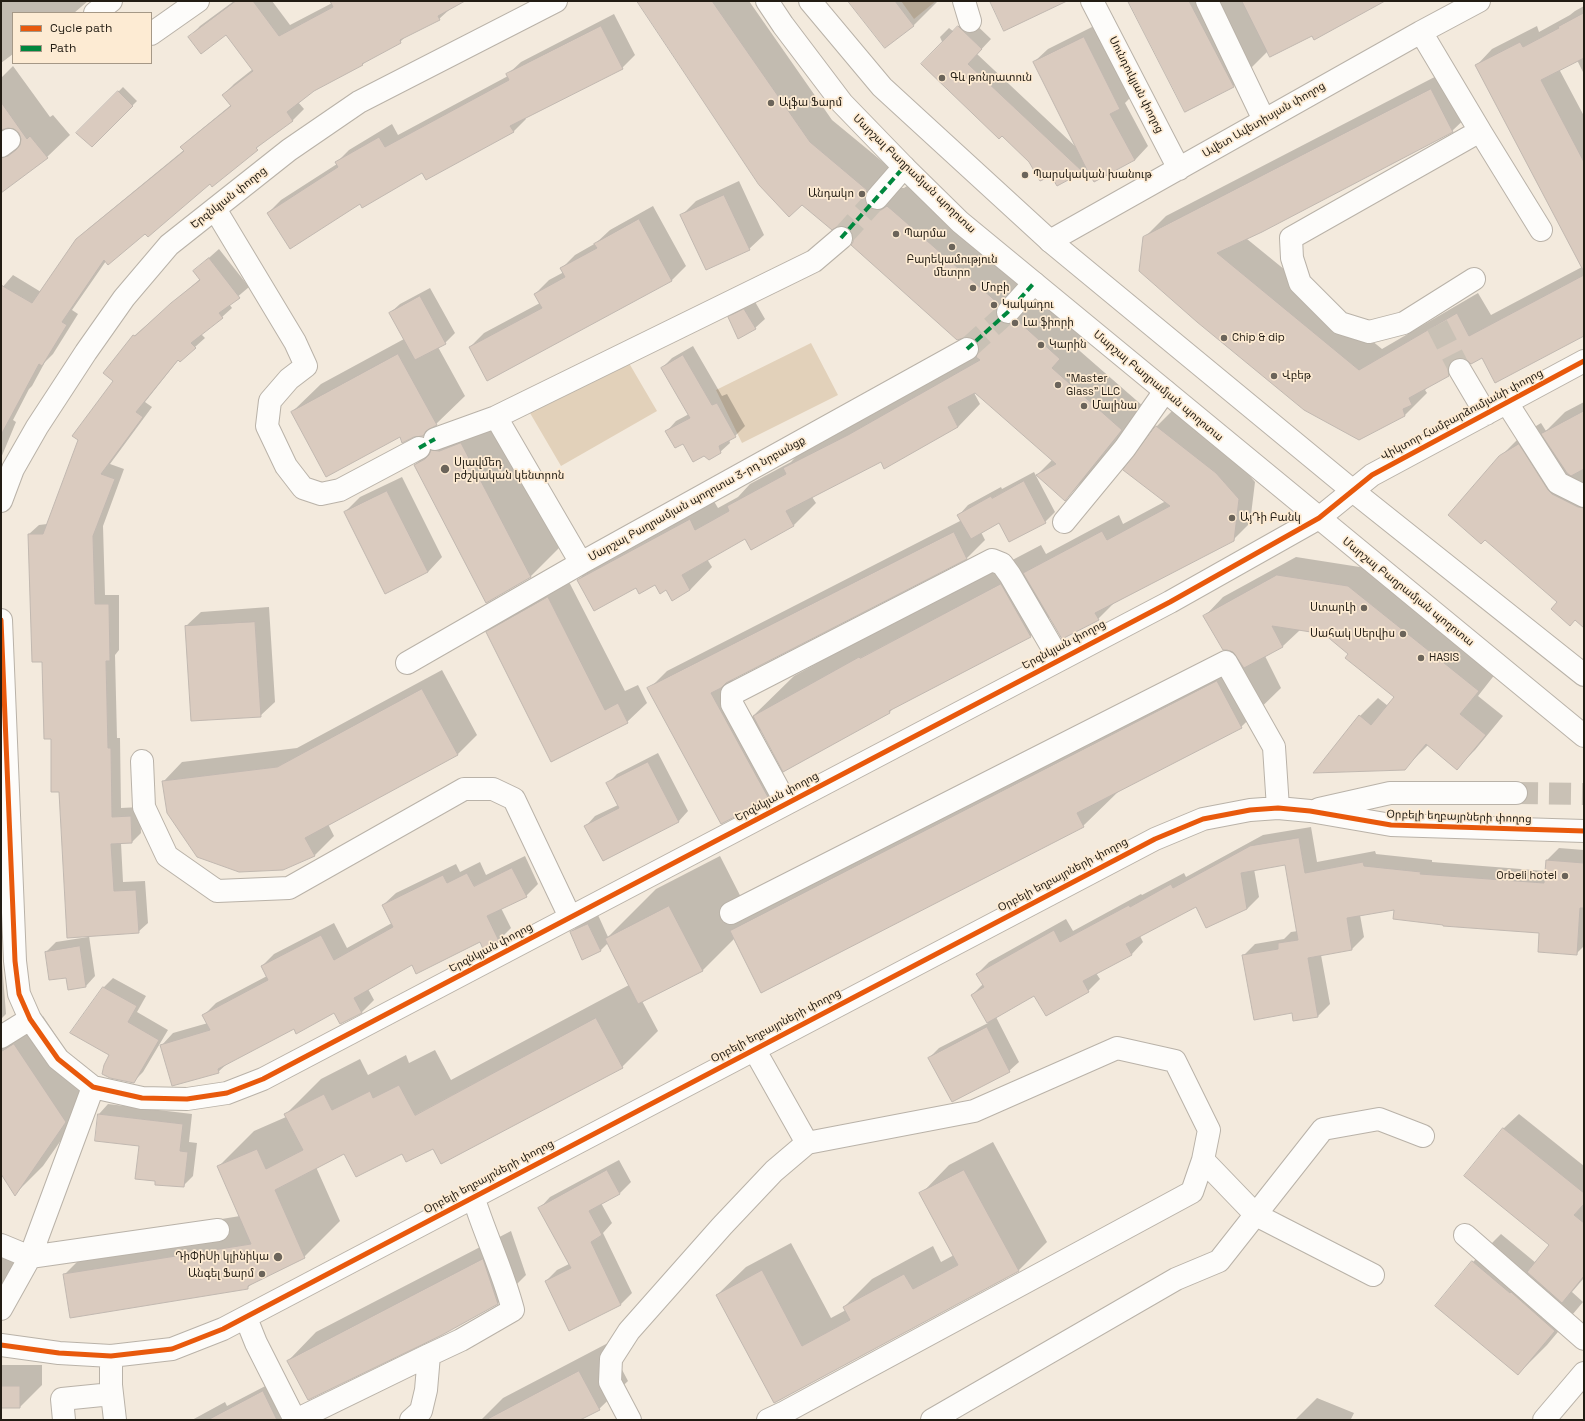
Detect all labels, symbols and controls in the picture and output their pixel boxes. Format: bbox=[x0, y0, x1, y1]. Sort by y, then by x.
legend bbox=[12, 12, 152, 64]
text: Cycle path bbox=[50, 20, 112, 36]
street label: Սունդուկյան փողոց bbox=[1106, 34, 1166, 136]
text: Path bbox=[50, 40, 76, 56]
place label: Գև թոնրատուն bbox=[950, 71, 1032, 85]
marker: Գև թոնրատուն bbox=[937, 73, 947, 83]
street label: Ավետ Ավետիսյան փողոց bbox=[1200, 79, 1328, 161]
place label: Ալֆա Ֆարմ bbox=[779, 96, 842, 110]
marker: Ալֆա Ֆարմ bbox=[766, 98, 776, 108]
street label: Մարշալ Բաղրամյան պողոտա bbox=[850, 112, 978, 236]
street label: Երզնկյան փողոց bbox=[188, 164, 270, 232]
place label: Պարսկական խանութ bbox=[1033, 168, 1152, 182]
marker: Պարսկական խանութ bbox=[1020, 170, 1030, 180]
place label: Անդակո bbox=[808, 187, 854, 201]
marker: Անդակո bbox=[857, 189, 867, 199]
place label: Պարմա bbox=[904, 227, 946, 241]
marker: Պարմա bbox=[891, 229, 901, 239]
marker: Բարեկամություն մետրո bbox=[947, 242, 957, 252]
place label: Բարեկամություն մետրո bbox=[907, 253, 997, 279]
place label: Մոբի bbox=[981, 281, 1010, 295]
marker: Մոբի bbox=[968, 283, 978, 293]
place label: Կակադու bbox=[1002, 298, 1054, 312]
marker: Կակադու bbox=[989, 300, 999, 310]
place label: Լա ֆիորի bbox=[1023, 316, 1074, 330]
marker: Լա ֆիորի bbox=[1010, 318, 1020, 328]
street label: Մարշալ Բաղրամյան պողոտա bbox=[1090, 328, 1226, 444]
place label: Chip & dip bbox=[1232, 331, 1285, 345]
marker: Chip & dip bbox=[1219, 333, 1229, 343]
place label: Կարին bbox=[1049, 338, 1087, 352]
marker: Կարին bbox=[1036, 340, 1046, 350]
street label: Վիկտոր Համբարձումյանի փողոց bbox=[1378, 366, 1546, 464]
place label: Վբեթ bbox=[1282, 369, 1311, 383]
marker: Վբեթ bbox=[1269, 371, 1279, 381]
place label: "Master Glass" LLC bbox=[1066, 372, 1120, 398]
marker: "Master Glass" LLC bbox=[1053, 380, 1063, 390]
place label: Մալինա bbox=[1092, 399, 1137, 413]
marker: Մալինա bbox=[1079, 401, 1089, 411]
street label: Մարշալ Բաղրամյան պողոտա 3-րդ նրբանցք bbox=[586, 434, 808, 564]
place label: Սլավմեդ բժշկական կենտրոն bbox=[454, 456, 564, 482]
marker: Սլավմեդ բժշկական կենտրոն bbox=[439, 463, 451, 475]
place label: ԱյԴի Բանկ bbox=[1240, 511, 1301, 525]
marker: ԱյԴի Բանկ bbox=[1227, 513, 1237, 523]
street label: Մարշալ Բաղրամյան պողոտա bbox=[1340, 535, 1476, 649]
place label: ՍտարԼի bbox=[1310, 601, 1356, 615]
marker: ՍտարԼի bbox=[1359, 603, 1369, 613]
street label: Երզնկյան փողոց bbox=[1020, 617, 1108, 673]
place label: Սահակ Սերվիս bbox=[1310, 627, 1395, 641]
marker: Սահակ Սերվիս bbox=[1398, 629, 1408, 639]
place label: HASIS bbox=[1429, 651, 1459, 665]
marker: HASIS bbox=[1416, 653, 1426, 663]
street label: Երզնկյան փողոց bbox=[733, 769, 821, 825]
street label: Օրբելի եղբայրների փողոց bbox=[1386, 808, 1532, 826]
street label: Օրբելի եղբայրների փողոց bbox=[996, 835, 1130, 915]
place label: Orbeli hotel bbox=[1496, 869, 1557, 883]
marker: Orbeli hotel bbox=[1560, 871, 1570, 881]
street label: Երզնկյան փողոց bbox=[447, 920, 535, 976]
street label: Օրբելի եղբայրների փողոց bbox=[709, 986, 843, 1066]
street label: Օրբելի եղբայրների փողոց bbox=[422, 1137, 556, 1217]
place label: ԴիՓիՍի կլինիկա bbox=[175, 1250, 269, 1264]
marker: ԴիՓիՍի կլինիկա bbox=[272, 1251, 284, 1263]
place label: Անգել Ֆարմ bbox=[188, 1267, 254, 1281]
marker: Անգել Ֆարմ bbox=[257, 1269, 267, 1279]

